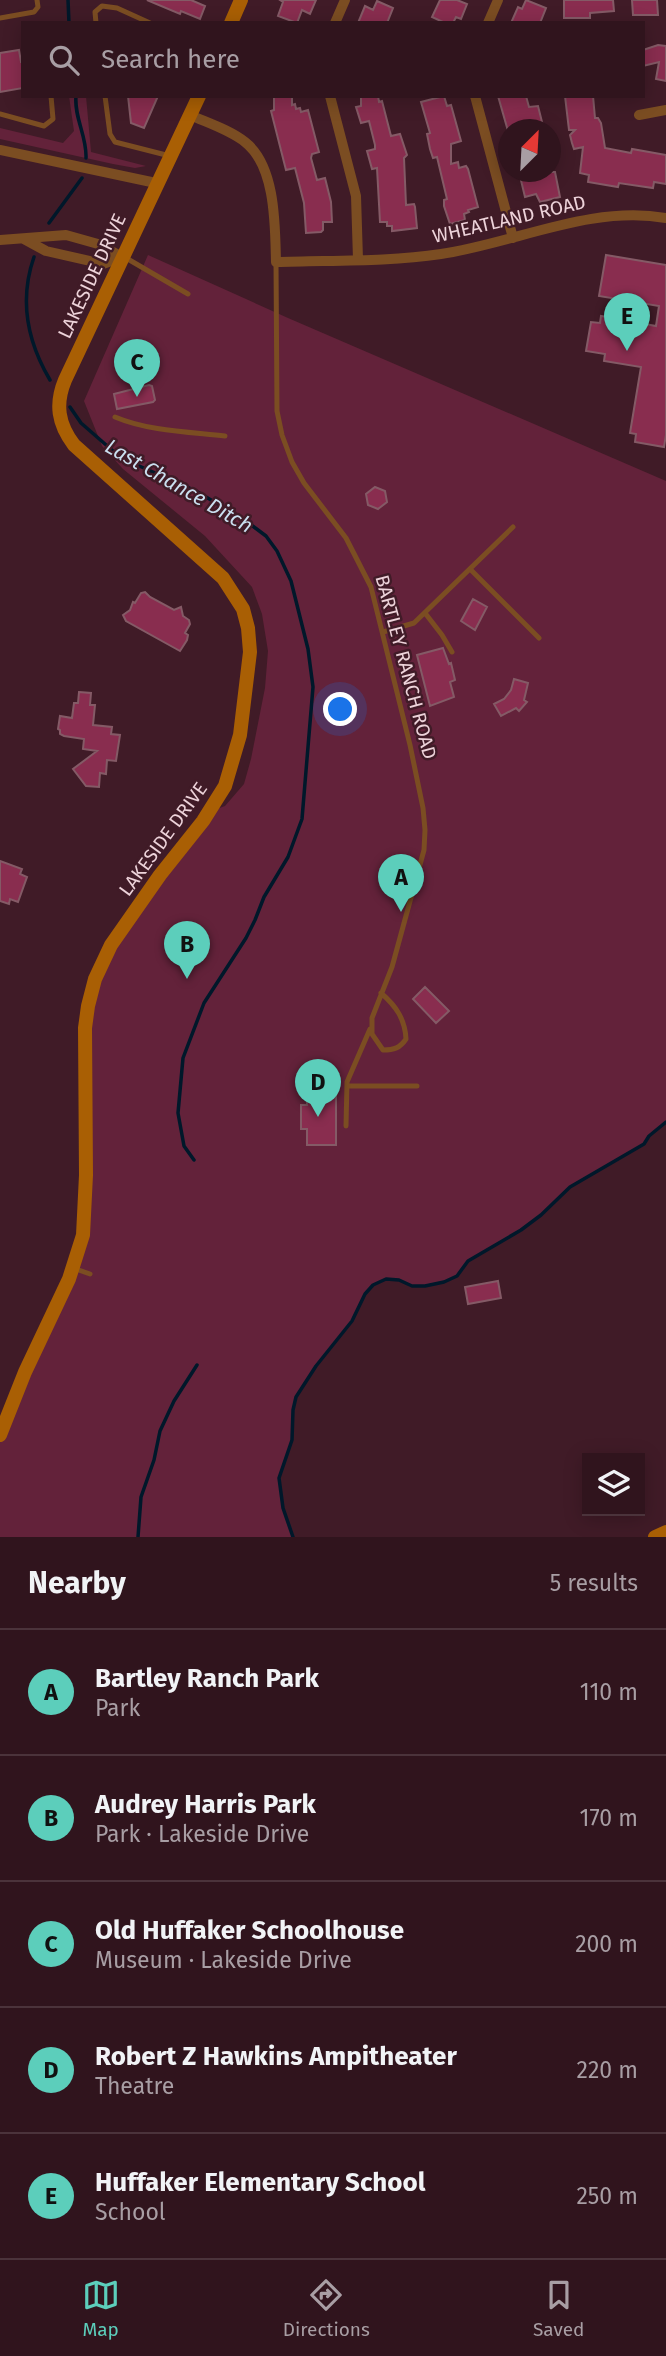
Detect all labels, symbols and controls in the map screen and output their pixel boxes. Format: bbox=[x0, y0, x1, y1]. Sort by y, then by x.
search box bbox=[21, 21, 645, 98]
icon: search bbox=[45, 41, 83, 79]
text: Search here bbox=[101, 44, 240, 75]
north arrow bbox=[498, 119, 561, 182]
street label: WHEATLAND ROAD bbox=[430, 190, 588, 248]
street label: LAKESIDE DRIVE bbox=[53, 210, 131, 342]
pin: E bbox=[604, 293, 650, 351]
pin: C bbox=[114, 339, 160, 397]
water label: Last Chance Ditch bbox=[100, 433, 258, 539]
street label: BARTLEY RANCH ROAD bbox=[370, 572, 442, 762]
your location bbox=[323, 692, 357, 726]
street label: LAKESIDE DRIVE bbox=[114, 778, 212, 900]
pin: A bbox=[378, 854, 424, 912]
pin: B bbox=[164, 921, 210, 979]
pin: D bbox=[295, 1059, 341, 1117]
map controls bbox=[582, 1453, 645, 1516]
button: layers bbox=[582, 1453, 645, 1516]
text: Nearby bbox=[28, 1565, 126, 1601]
text: 5 results bbox=[550, 1569, 638, 1597]
text: Bartley Ranch Park bbox=[95, 1663, 319, 1694]
text: A bbox=[44, 1678, 58, 1706]
text: 110 m bbox=[580, 1678, 638, 1706]
text: Park bbox=[95, 1694, 140, 1722]
text: Audrey Harris Park bbox=[95, 1789, 316, 1820]
text: B bbox=[44, 1804, 58, 1832]
text: 170 m bbox=[579, 1804, 638, 1832]
text: Park · Lakeside Drive bbox=[95, 1820, 309, 1848]
text: Old Huffaker Schoolhouse bbox=[95, 1915, 404, 1946]
text: C bbox=[44, 1930, 58, 1958]
text: 200 m bbox=[575, 1930, 638, 1958]
text: Museum · Lakeside Drive bbox=[95, 1946, 352, 1974]
text: Robert Z Hawkins Ampitheater bbox=[95, 2041, 457, 2072]
text: D bbox=[44, 2056, 58, 2084]
text: 220 m bbox=[577, 2056, 638, 2084]
text: Theatre bbox=[95, 2072, 174, 2100]
text: Huffaker Elementary School bbox=[95, 2167, 425, 2198]
text: E bbox=[45, 2182, 57, 2210]
text: 250 m bbox=[576, 2182, 638, 2210]
text: School bbox=[95, 2198, 166, 2226]
tab: Map bbox=[82, 2276, 120, 2341]
tab: Directions bbox=[283, 2276, 370, 2341]
tab: Saved bbox=[533, 2276, 584, 2341]

